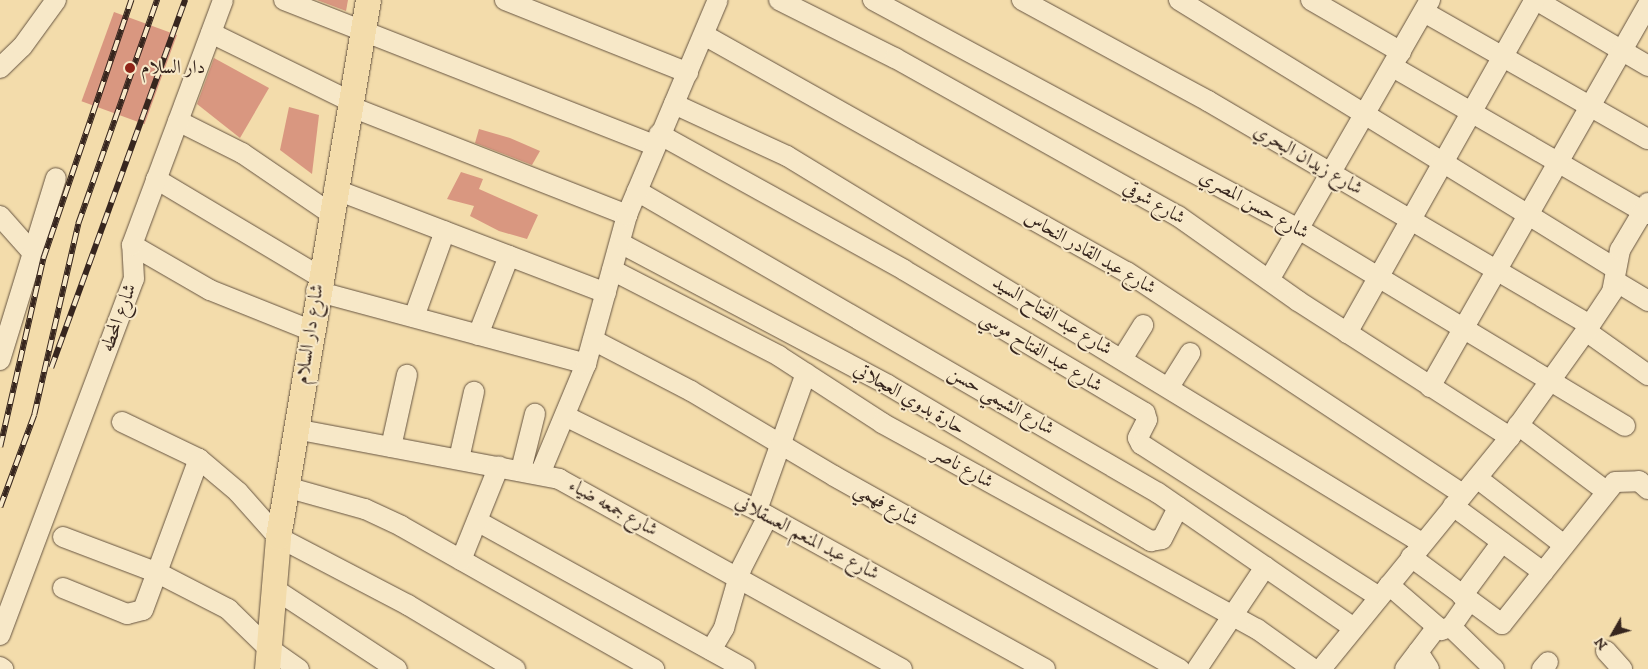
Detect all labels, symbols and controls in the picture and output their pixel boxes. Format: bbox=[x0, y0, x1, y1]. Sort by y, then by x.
place label: دار السلام bbox=[141, 57, 205, 79]
marker: دار السلام bbox=[123, 61, 137, 75]
street label: شارع زيدان البحري bbox=[1249, 120, 1367, 200]
street label: شارع حسن المصري bbox=[1195, 166, 1313, 244]
street label: شارع شوقي bbox=[1119, 176, 1189, 230]
street label: شارع عبد القادر النحاس bbox=[1020, 206, 1160, 300]
street label: شارع عبد الفتاح السيد bbox=[988, 271, 1116, 361]
street label: شارع المحطه bbox=[96, 281, 142, 355]
street label: شارع دار السلام bbox=[291, 282, 329, 386]
street label: شارع عبد الفتاح موسي bbox=[976, 307, 1106, 397]
street label: حارة بدوي العجلاتي bbox=[849, 358, 969, 440]
street label: شارع الشيمي حسن bbox=[944, 361, 1058, 441]
street label: شارع ناصر bbox=[929, 442, 997, 494]
street label: شارع جمعه ضياء bbox=[564, 474, 662, 542]
street label: شارع فهمي bbox=[850, 478, 922, 532]
street label: شارع عبد المنعم العسقلاني bbox=[731, 490, 883, 586]
north arrow bbox=[1588, 609, 1638, 659]
text: N bbox=[1591, 633, 1612, 653]

